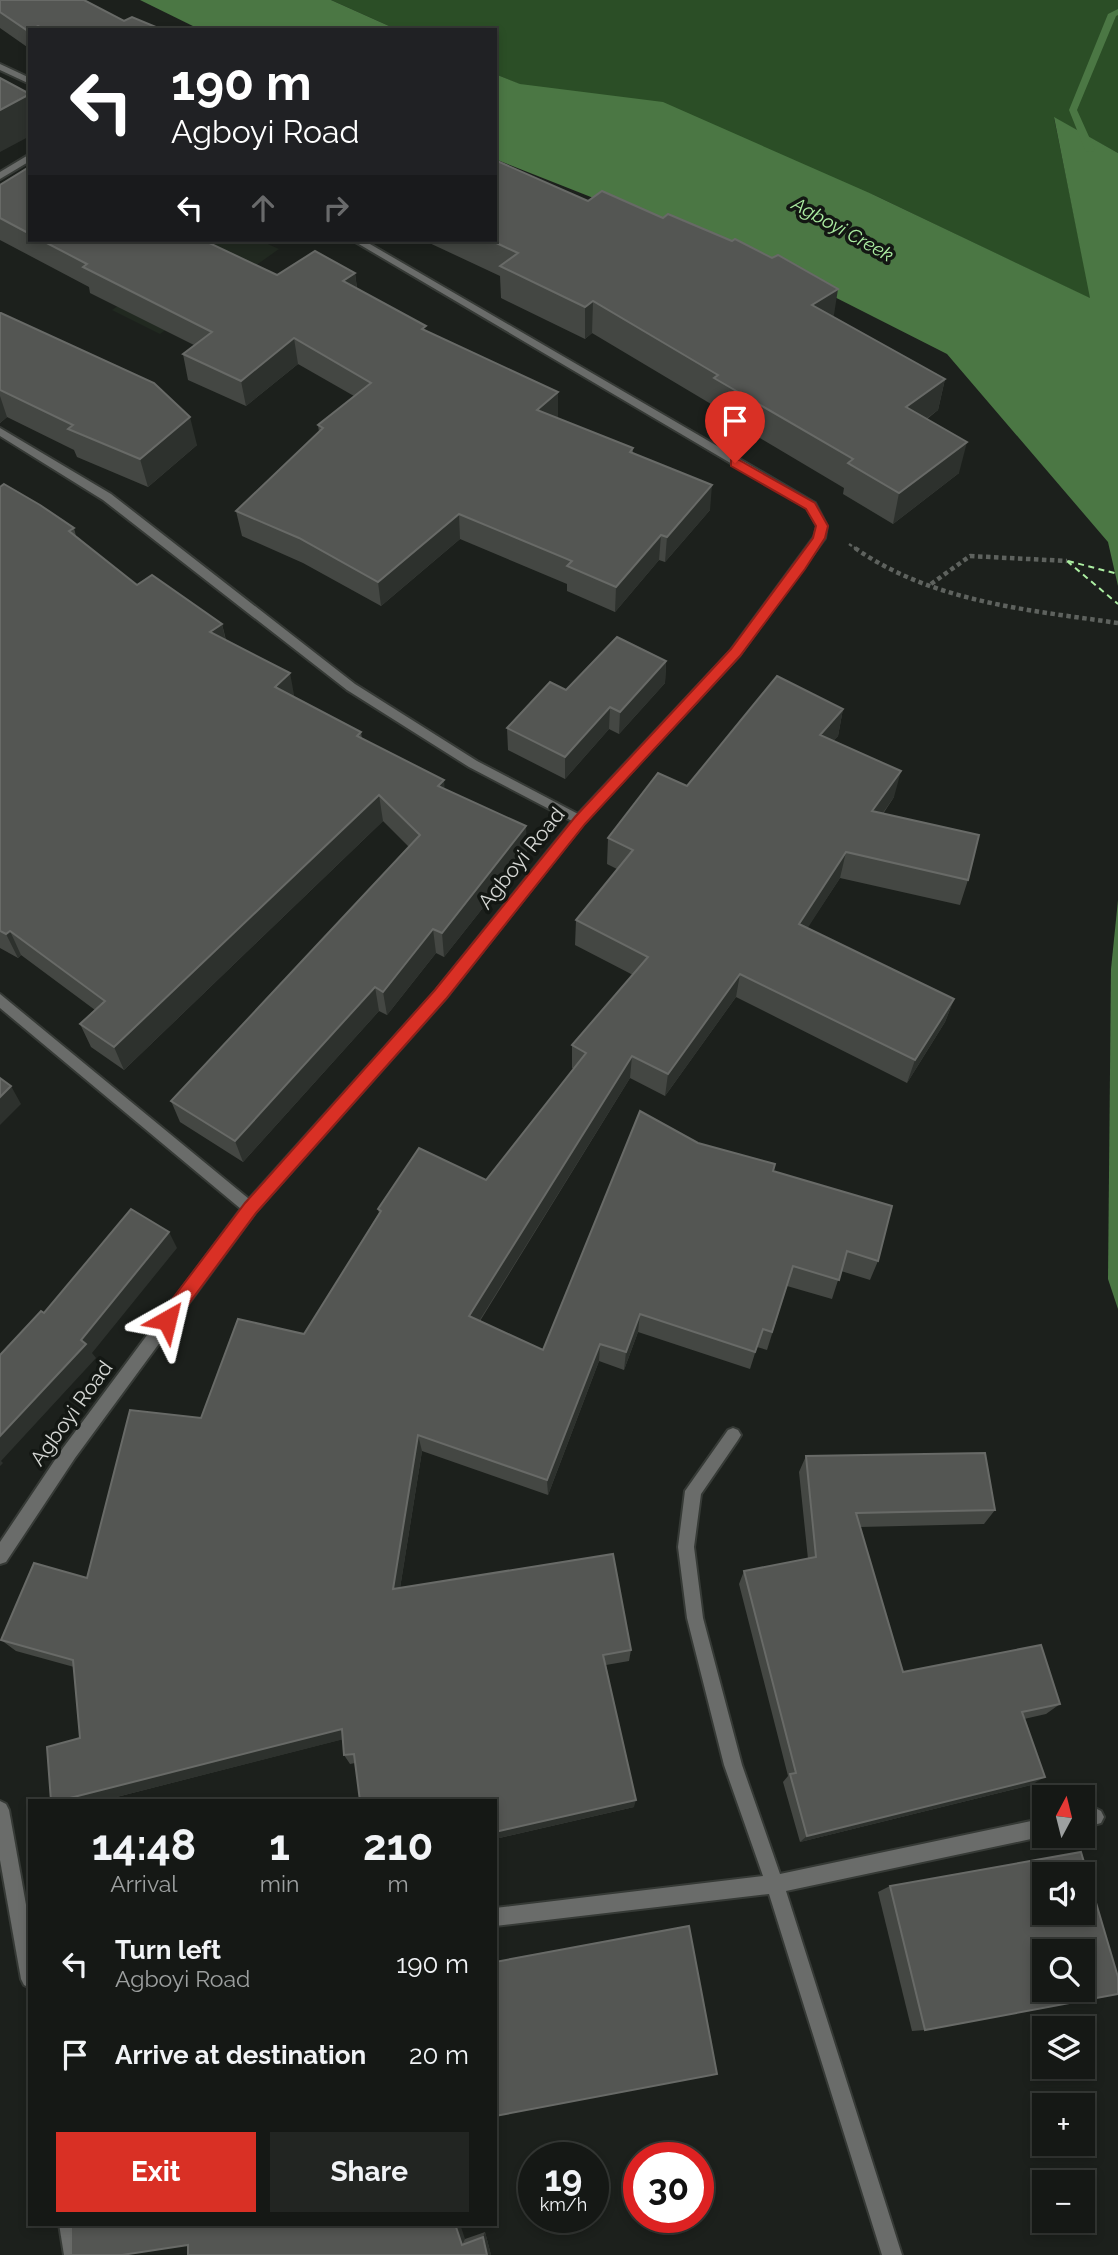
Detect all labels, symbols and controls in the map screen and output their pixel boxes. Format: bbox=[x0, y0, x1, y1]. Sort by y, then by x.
text: 190 m bbox=[171, 54, 312, 111]
icon: left bbox=[56, 56, 147, 147]
text: Agboyi Road bbox=[171, 113, 359, 150]
icon: left bbox=[171, 189, 209, 227]
icon: ahead bbox=[244, 189, 282, 227]
icon: right bbox=[317, 189, 355, 227]
water label: Agboyi Creek bbox=[788, 192, 897, 266]
pin bbox=[705, 391, 765, 463]
icon: arrive bbox=[716, 402, 754, 440]
street label: Agboyi Road bbox=[472, 802, 570, 914]
position arrow bbox=[130, 1283, 204, 1357]
street label: Agboyi Road bbox=[25, 1356, 117, 1470]
north arrow bbox=[1032, 1785, 1096, 1848]
map controls bbox=[1032, 1785, 1095, 2233]
text: 14:48 bbox=[92, 1821, 196, 1870]
text: 1 bbox=[269, 1821, 290, 1870]
text: 210 bbox=[363, 1821, 433, 1870]
button: sound bbox=[1032, 1862, 1095, 1925]
text: Arrival bbox=[110, 1870, 178, 1897]
text: min bbox=[260, 1870, 299, 1897]
text: m bbox=[388, 1870, 409, 1897]
text: Turn left bbox=[115, 1935, 221, 1965]
button: search bbox=[1032, 1939, 1095, 2002]
icon: left bbox=[56, 1945, 94, 1983]
text: 190 m bbox=[396, 1949, 469, 1979]
text: Agboyi Road bbox=[115, 1965, 250, 1992]
button: layers bbox=[1032, 2016, 1095, 2079]
icon: arrive bbox=[56, 2036, 94, 2074]
text: Arrive at destination bbox=[115, 2040, 366, 2070]
text: 20 m bbox=[409, 2040, 469, 2070]
button: + bbox=[1032, 2093, 1095, 2156]
button: Exit bbox=[56, 2132, 256, 2212]
button: Share bbox=[270, 2132, 469, 2212]
speed limit sign: 30 bbox=[623, 2142, 714, 2233]
text: 19 bbox=[545, 2158, 582, 2199]
button: − bbox=[1032, 2170, 1095, 2233]
text: km/h bbox=[540, 2194, 587, 2215]

